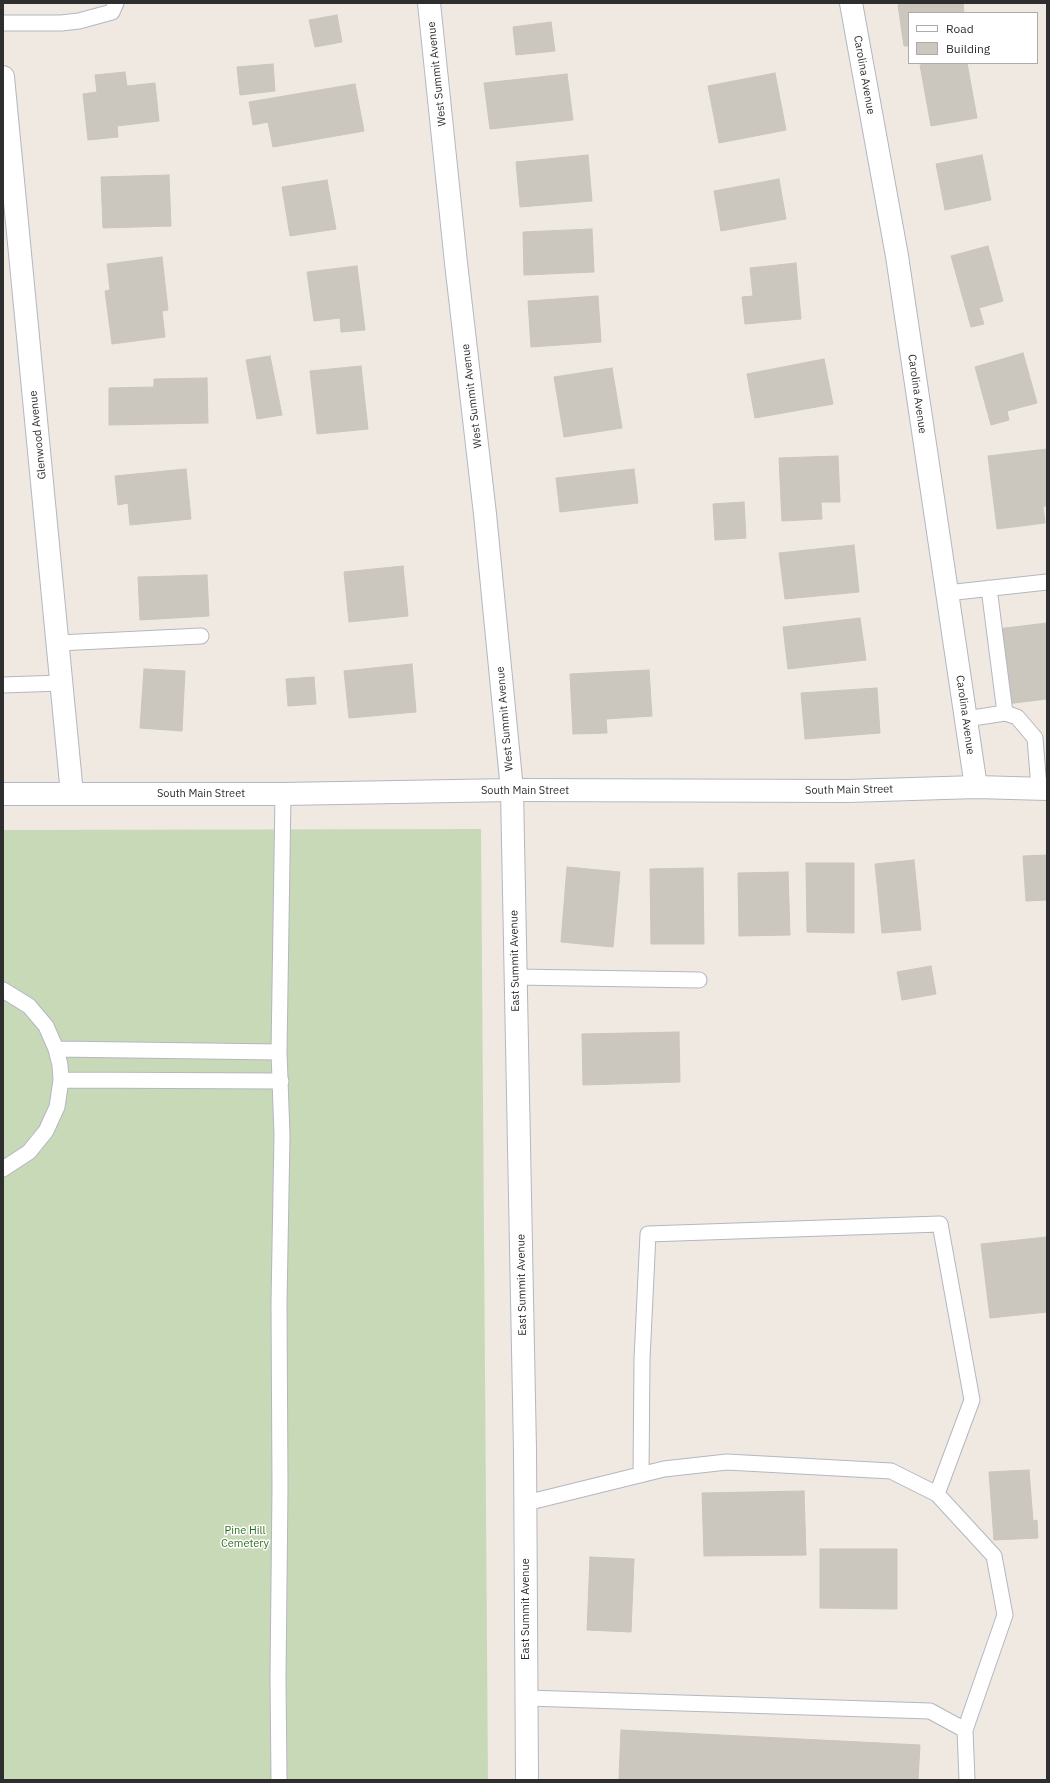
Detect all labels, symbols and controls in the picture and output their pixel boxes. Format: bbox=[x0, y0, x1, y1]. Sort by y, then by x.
legend bbox=[908, 12, 1038, 64]
street label: West Summit Avenue bbox=[425, 21, 449, 127]
text: Road bbox=[946, 21, 974, 36]
street label: Carolina Avenue bbox=[851, 34, 877, 116]
text: Building bbox=[946, 41, 990, 56]
street label: West Summit Avenue bbox=[459, 343, 485, 449]
street label: Carolina Avenue bbox=[905, 353, 929, 435]
street label: Glenwood Avenue bbox=[27, 390, 49, 480]
street label: West Summit Avenue bbox=[494, 666, 516, 772]
street label: Carolina Avenue bbox=[953, 674, 977, 756]
street label: South Main Street bbox=[805, 783, 893, 797]
street label: South Main Street bbox=[481, 784, 569, 798]
street label: South Main Street bbox=[157, 787, 245, 801]
street label: East Summit Avenue bbox=[508, 910, 522, 1012]
street label: East Summit Avenue bbox=[515, 1234, 529, 1336]
park label: Pine Hill Cemetery bbox=[221, 1524, 269, 1550]
street label: East Summit Avenue bbox=[519, 1558, 533, 1660]

